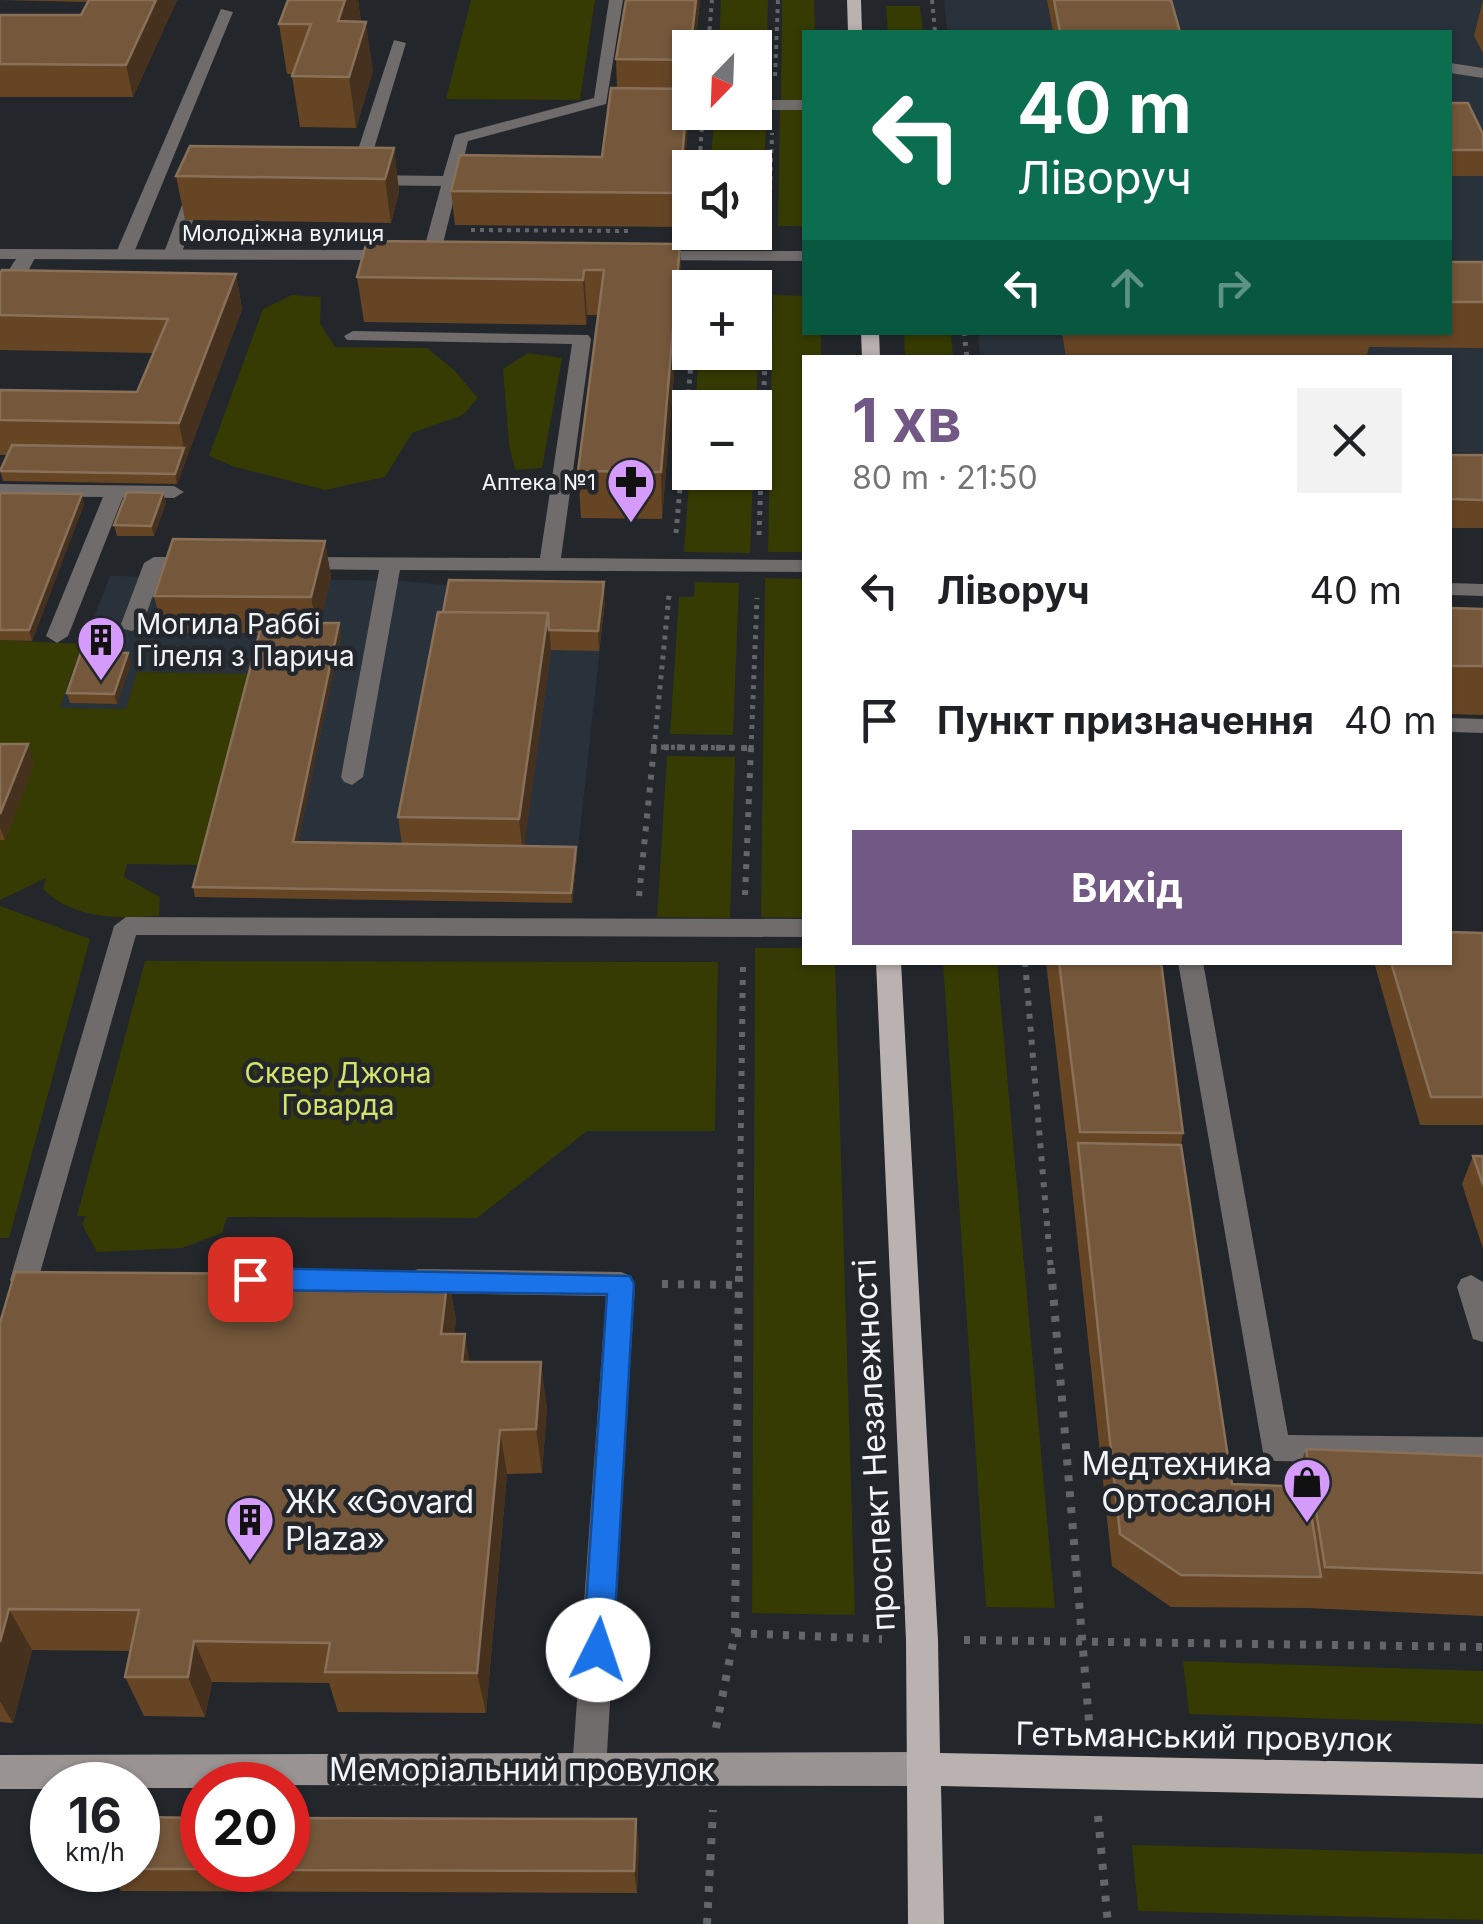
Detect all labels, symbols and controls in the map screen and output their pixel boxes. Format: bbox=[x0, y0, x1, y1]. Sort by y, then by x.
north arrow bbox=[672, 30, 772, 130]
map controls bbox=[672, 30, 772, 490]
text: 40 m bbox=[1017, 65, 1192, 150]
icon: left bbox=[852, 70, 982, 200]
button: sound bbox=[672, 150, 772, 250]
text: Ліворуч bbox=[1017, 150, 1192, 205]
street label: Молодіжна вулиця bbox=[182, 220, 384, 246]
icon: left bbox=[995, 260, 1050, 315]
icon: ahead bbox=[1100, 260, 1155, 315]
icon: right bbox=[1205, 260, 1260, 315]
button: + bbox=[672, 270, 772, 370]
text: 1 хв bbox=[852, 384, 961, 456]
button: close bbox=[1297, 388, 1402, 493]
button: − bbox=[672, 390, 772, 490]
pharmacy icon: Аптека №1 bbox=[605, 456, 657, 524]
text: 80 m · 21:50 bbox=[852, 458, 1038, 497]
place label: Аптека №1 bbox=[482, 469, 596, 495]
icon: left bbox=[852, 563, 907, 618]
text: Ліворуч bbox=[937, 567, 1090, 613]
text: 40 m bbox=[1310, 567, 1402, 613]
place label: Могила Раббі Гілеля з Парича bbox=[136, 607, 355, 673]
building icon: Могила Раббі Гілеля з Парича bbox=[75, 614, 127, 682]
icon: arrive bbox=[852, 693, 907, 748]
text: Пункт призначення bbox=[937, 697, 1314, 743]
text: 40 m bbox=[1344, 697, 1436, 743]
button: Вихід bbox=[852, 830, 1402, 945]
park label: Сквер Джона Говарда bbox=[245, 1056, 431, 1122]
pin bbox=[208, 1237, 293, 1322]
icon: arrive bbox=[223, 1252, 278, 1307]
street label: проспект Незалежності bbox=[844, 1258, 903, 1632]
place label: Медтехника Ортосалон bbox=[1081, 1444, 1272, 1520]
shop icon: Медтехника Ортосалон bbox=[1281, 1456, 1333, 1524]
place label: ЖК «Govard Plaza» bbox=[285, 1482, 474, 1558]
building icon: ЖК «Govard Plaza» bbox=[224, 1494, 276, 1562]
position arrow bbox=[546, 1598, 650, 1702]
street label: Гетьманський провулок bbox=[1015, 1714, 1393, 1759]
street label: Меморіальний провулок bbox=[329, 1750, 715, 1789]
speed limit sign: 20 bbox=[180, 1762, 310, 1892]
text: 16 bbox=[68, 1785, 122, 1845]
text: km/h bbox=[65, 1837, 125, 1867]

